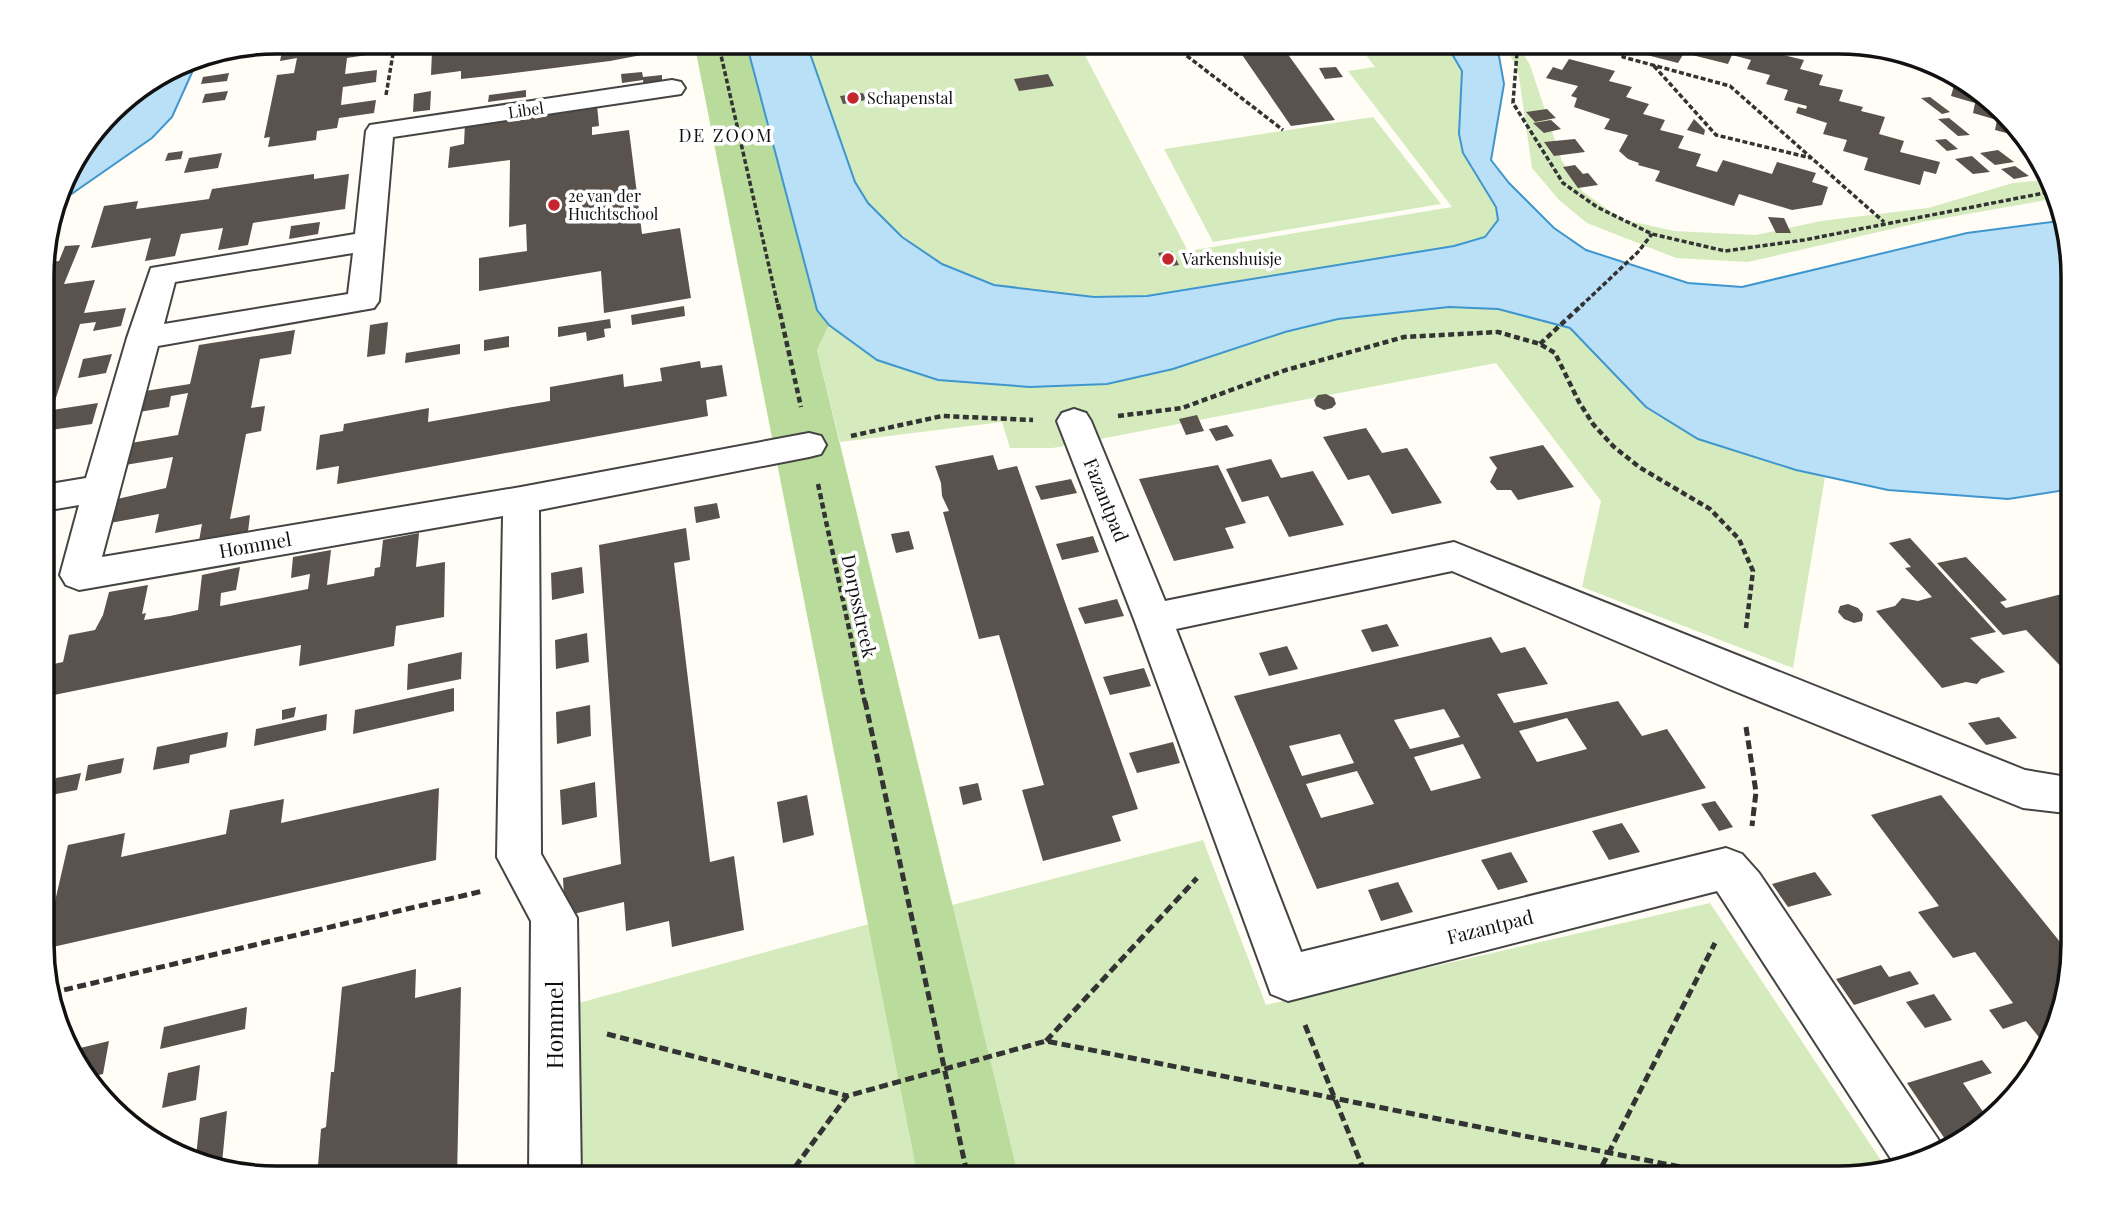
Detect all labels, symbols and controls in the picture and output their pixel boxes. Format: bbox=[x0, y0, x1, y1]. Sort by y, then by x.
place label: Schapenstal bbox=[867, 87, 954, 108]
marker: Schapenstal bbox=[845, 90, 861, 106]
street label: Libel bbox=[507, 97, 546, 122]
district label: DE ZOOM bbox=[678, 123, 774, 147]
place label: 2e van der Huchtschool bbox=[568, 185, 659, 224]
marker: 2e van der Huchtschool bbox=[546, 197, 562, 213]
place label: Varkenshuisje bbox=[1181, 248, 1282, 269]
marker: Varkenshuisje bbox=[1160, 251, 1176, 267]
street label: Fazantpad bbox=[1078, 454, 1135, 545]
street label: Hommel bbox=[217, 525, 294, 563]
street label: Dorpsstreek bbox=[836, 552, 884, 660]
street label: Fazantpad bbox=[1444, 903, 1536, 949]
street label: Hommel bbox=[538, 980, 569, 1069]

